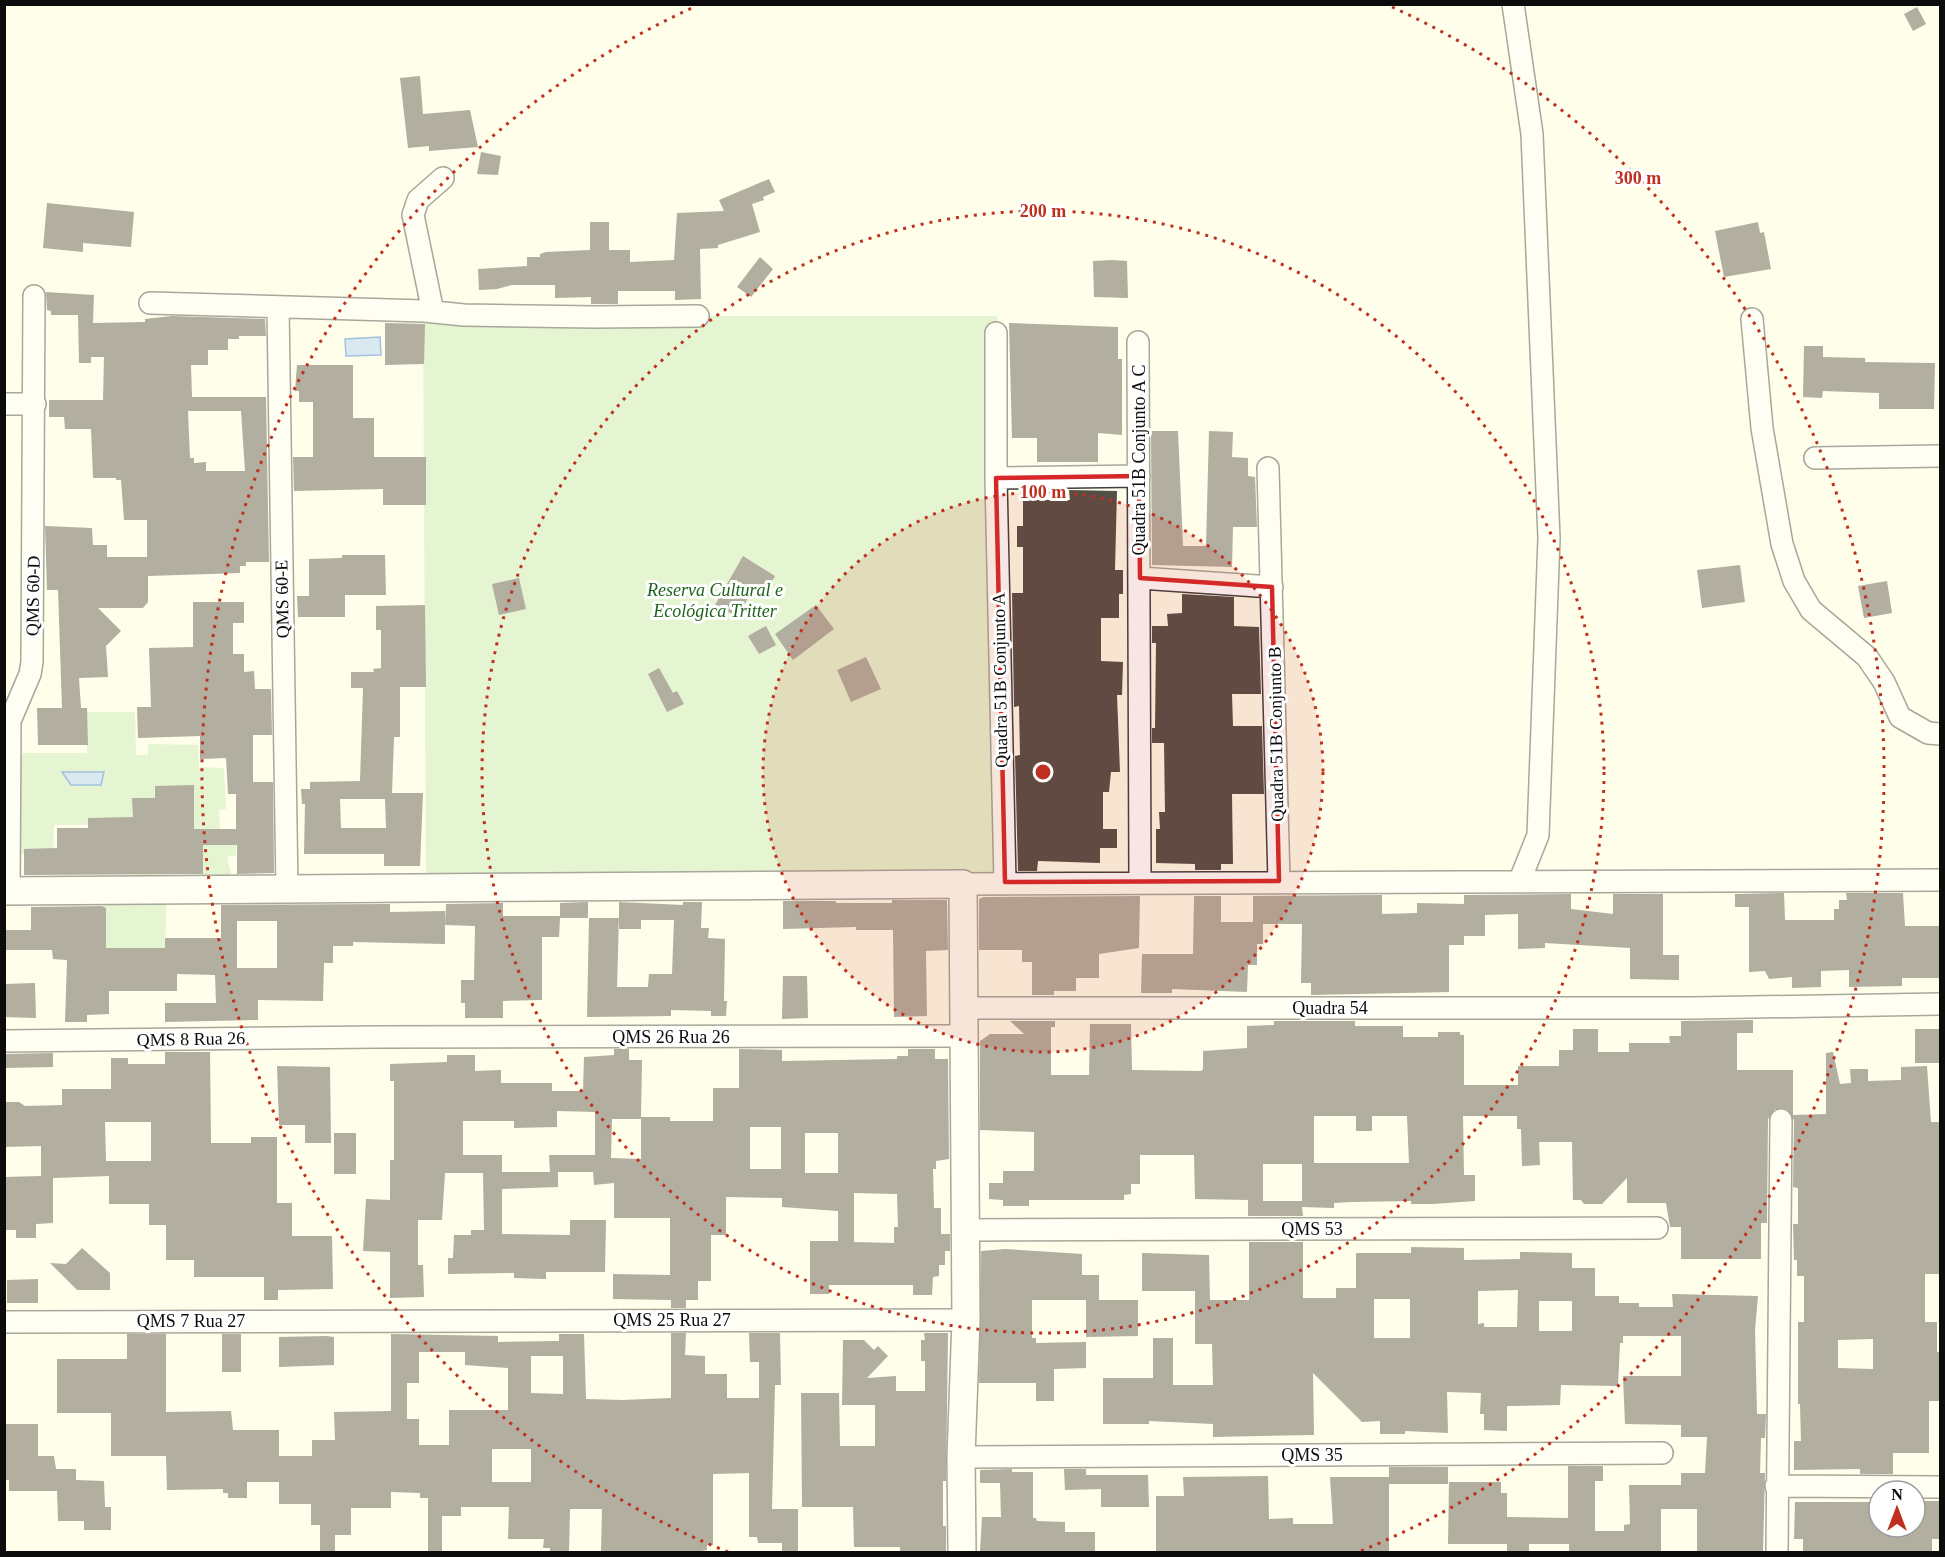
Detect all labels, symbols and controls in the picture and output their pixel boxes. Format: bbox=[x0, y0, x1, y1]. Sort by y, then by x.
text: 300 m bbox=[1615, 168, 1661, 188]
text: 200 m bbox=[1020, 201, 1066, 221]
street label: Quadra 51B Conjunto A C bbox=[1129, 364, 1149, 556]
text: 100 m bbox=[1020, 482, 1066, 502]
street label: QMS 60-D bbox=[22, 556, 44, 636]
street label: QMS 60-E bbox=[271, 560, 293, 638]
park label: Reserva Cultural e Ecológica Tritter bbox=[646, 580, 783, 621]
street label: Quadra 51B Conjunto A bbox=[988, 592, 1012, 768]
street label: Quadra 51B Conjunto B bbox=[1264, 646, 1288, 822]
centre of rings bbox=[1033, 762, 1053, 782]
street label: Quadra 54 bbox=[1292, 998, 1368, 1018]
street label: QMS 26 Rua 26 bbox=[612, 1027, 730, 1047]
street label: QMS 8 Rua 26 bbox=[137, 1028, 245, 1050]
street label: QMS 53 bbox=[1281, 1219, 1343, 1239]
street label: QMS 25 Rua 27 bbox=[613, 1310, 731, 1330]
street label: QMS 7 Rua 27 bbox=[137, 1311, 245, 1331]
street label: QMS 35 bbox=[1281, 1445, 1343, 1465]
north arrow bbox=[1867, 1479, 1927, 1539]
text: N bbox=[1891, 1486, 1903, 1503]

